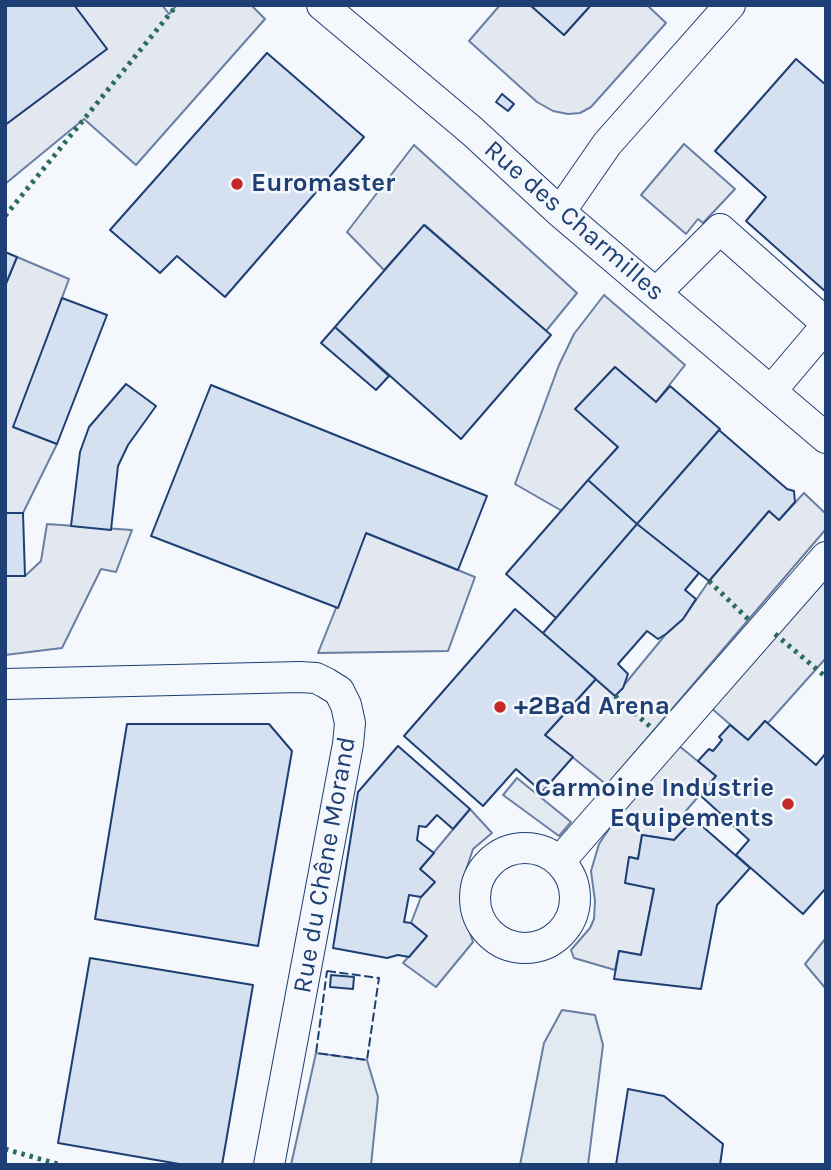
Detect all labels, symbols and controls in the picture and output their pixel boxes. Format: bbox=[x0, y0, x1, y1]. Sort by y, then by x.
street label: Rue des Charmilles bbox=[477, 134, 671, 308]
place label: Euromaster bbox=[251, 168, 395, 200]
marker: Euromaster bbox=[229, 176, 245, 192]
place label: +2Bad Arena bbox=[514, 691, 670, 723]
marker: +2Bad Arena bbox=[492, 699, 508, 715]
street label: Rue du Chêne Morand bbox=[287, 734, 363, 996]
place label: Carmoine Industrie Equipements bbox=[535, 773, 774, 834]
marker: Carmoine Industrie Equipements bbox=[780, 796, 796, 812]

